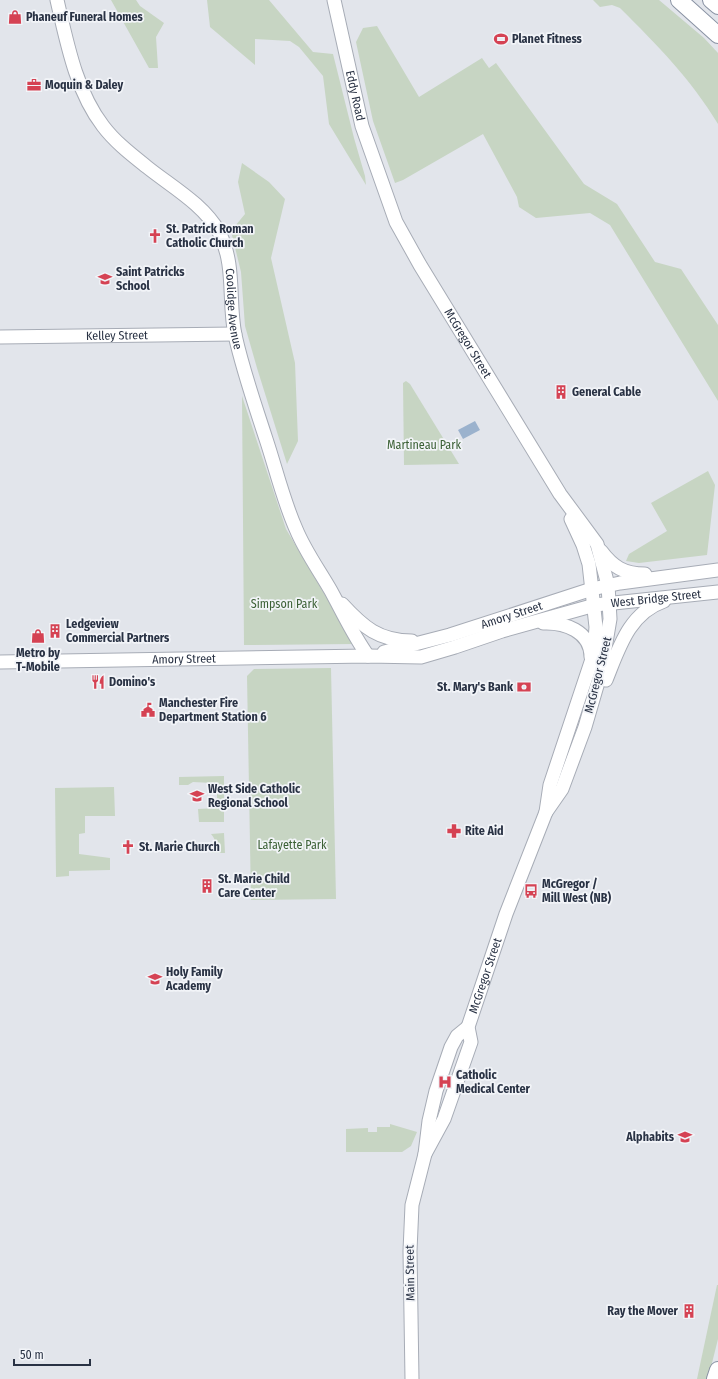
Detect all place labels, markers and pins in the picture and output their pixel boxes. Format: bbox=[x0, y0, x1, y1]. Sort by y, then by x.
shop icon: Phaneuf Funeral Homes bbox=[7, 9, 23, 25]
place label: Phaneuf Funeral Homes bbox=[26, 10, 144, 24]
sports icon: Planet Fitness bbox=[493, 31, 509, 47]
place label: Planet Fitness bbox=[512, 32, 583, 46]
office icon: Moquin & Daley bbox=[26, 77, 42, 93]
place label: Moquin & Daley bbox=[45, 78, 124, 92]
place label: St. Patrick Roman Catholic Church bbox=[166, 222, 254, 250]
church icon: St. Patrick Roman Catholic Church bbox=[147, 228, 163, 244]
place label: Saint Patricks School bbox=[116, 265, 185, 293]
school or university icon: Saint Patricks School bbox=[97, 271, 113, 287]
building icon: General Cable bbox=[553, 384, 569, 400]
place label: General Cable bbox=[572, 385, 641, 399]
place label: Ledgeview Commercial Partners bbox=[66, 617, 170, 645]
building icon: Ledgeview Commercial Partners bbox=[47, 623, 63, 639]
shop icon: Metro by T-Mobile bbox=[30, 628, 46, 644]
place label: Metro by T-Mobile bbox=[16, 646, 60, 674]
restaurant icon: Domino's bbox=[90, 674, 106, 690]
place label: Domino's bbox=[109, 675, 156, 689]
bank icon: St. Mary's Bank bbox=[516, 679, 532, 695]
place label: St. Mary's Bank bbox=[437, 680, 514, 694]
place label: Manchester Fire Department Station 6 bbox=[159, 696, 267, 724]
public building icon: Manchester Fire Department Station 6 bbox=[140, 702, 156, 718]
place label: West Side Catholic Regional School bbox=[208, 782, 301, 810]
school or university icon: West Side Catholic Regional School bbox=[189, 788, 205, 804]
pharmacy icon: Rite Aid bbox=[446, 823, 462, 839]
place label: Rite Aid bbox=[465, 824, 504, 838]
church icon: St. Marie Church bbox=[120, 839, 136, 855]
place label: St. Marie Church bbox=[139, 840, 220, 854]
place label: St. Marie Child Care Center bbox=[218, 872, 290, 900]
place label: McGregor / Mill West (NB) bbox=[542, 877, 611, 905]
building icon: St. Marie Child Care Center bbox=[199, 878, 215, 894]
bus stop icon: McGregor / Mill West (NB) bbox=[523, 883, 539, 899]
place label: Holy Family Academy bbox=[165, 965, 223, 993]
school or university icon: Holy Family Academy bbox=[147, 971, 163, 987]
place label: Catholic Medical Center bbox=[456, 1068, 531, 1096]
hospital icon: Catholic Medical Center bbox=[437, 1074, 453, 1090]
school or university icon: Alphabits bbox=[677, 1129, 693, 1145]
place label: Alphabits bbox=[625, 1130, 675, 1144]
building icon: Ray the Mover bbox=[681, 1303, 697, 1319]
place label: Ray the Mover bbox=[607, 1304, 679, 1318]

